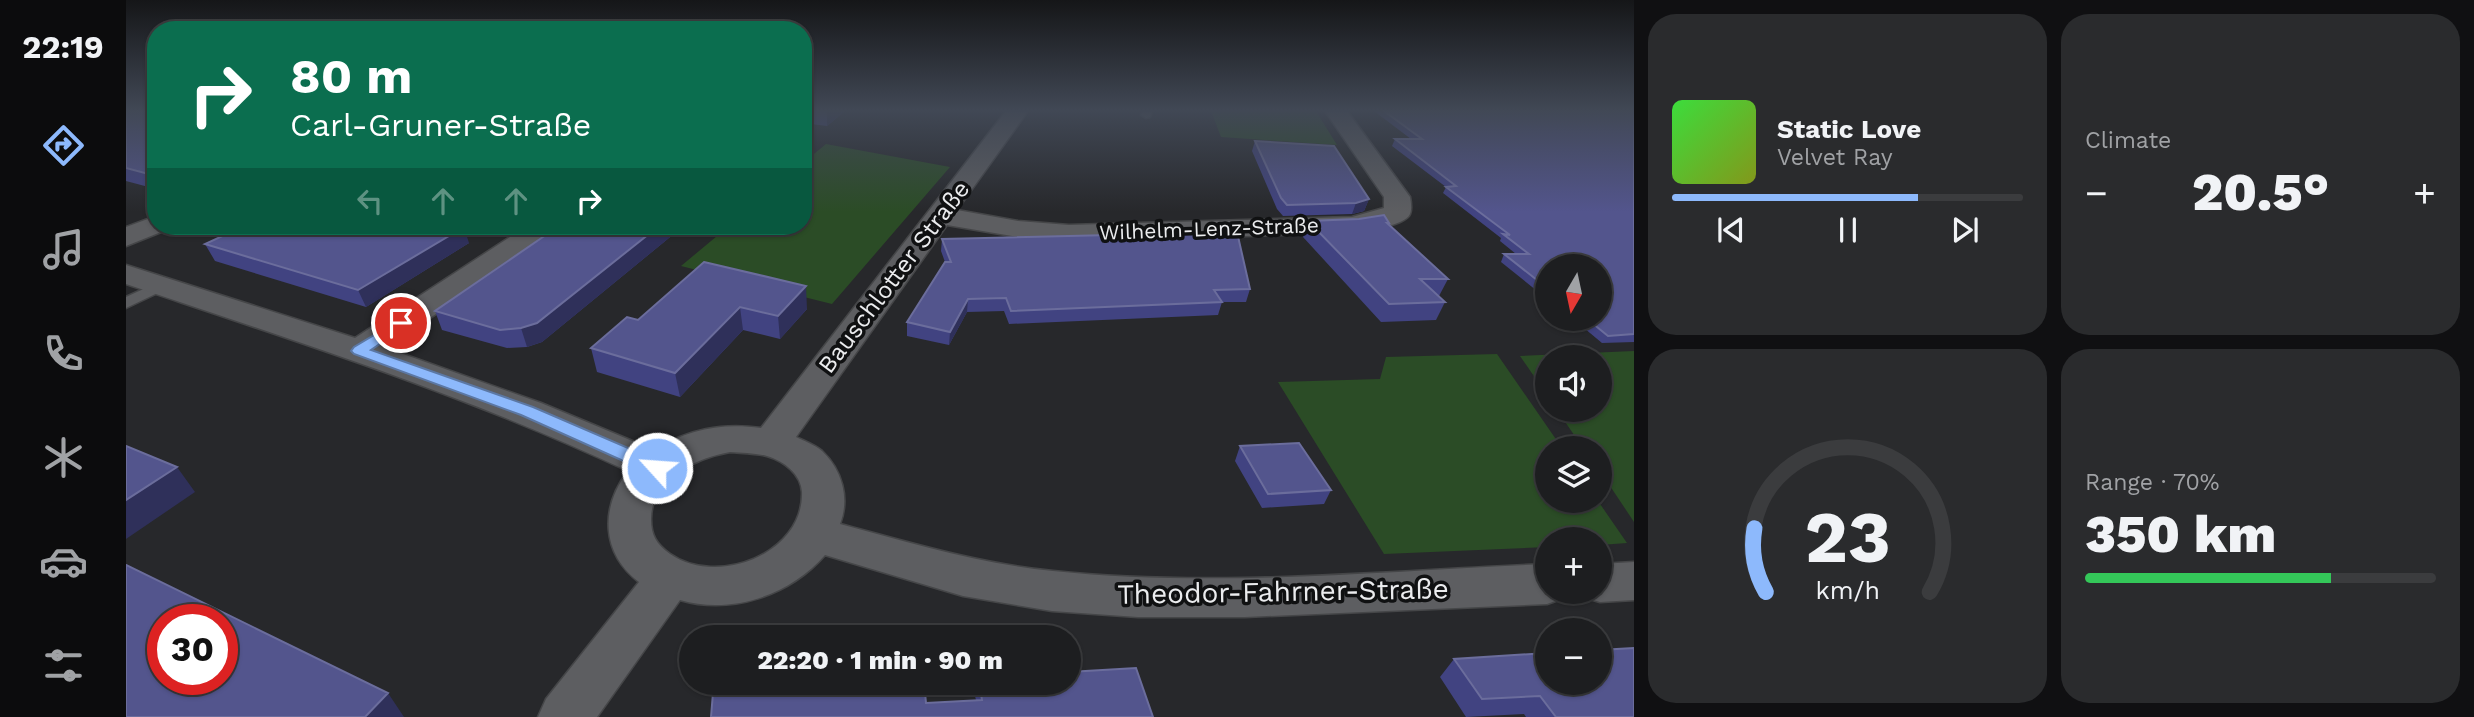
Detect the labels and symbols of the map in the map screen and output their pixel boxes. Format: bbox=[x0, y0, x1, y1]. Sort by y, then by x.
street label: Bauschlotter Straße bbox=[813, 175, 975, 379]
street label: Wilhelm-Lenz-Straße bbox=[1099, 212, 1319, 245]
north arrow bbox=[1535, 254, 1612, 331]
pin bbox=[371, 293, 431, 353]
position arrow bbox=[620, 431, 694, 505]
street label: Theodor-Fahrner-Straße bbox=[1117, 572, 1449, 611]
speed limit sign: 30 bbox=[147, 604, 238, 695]

